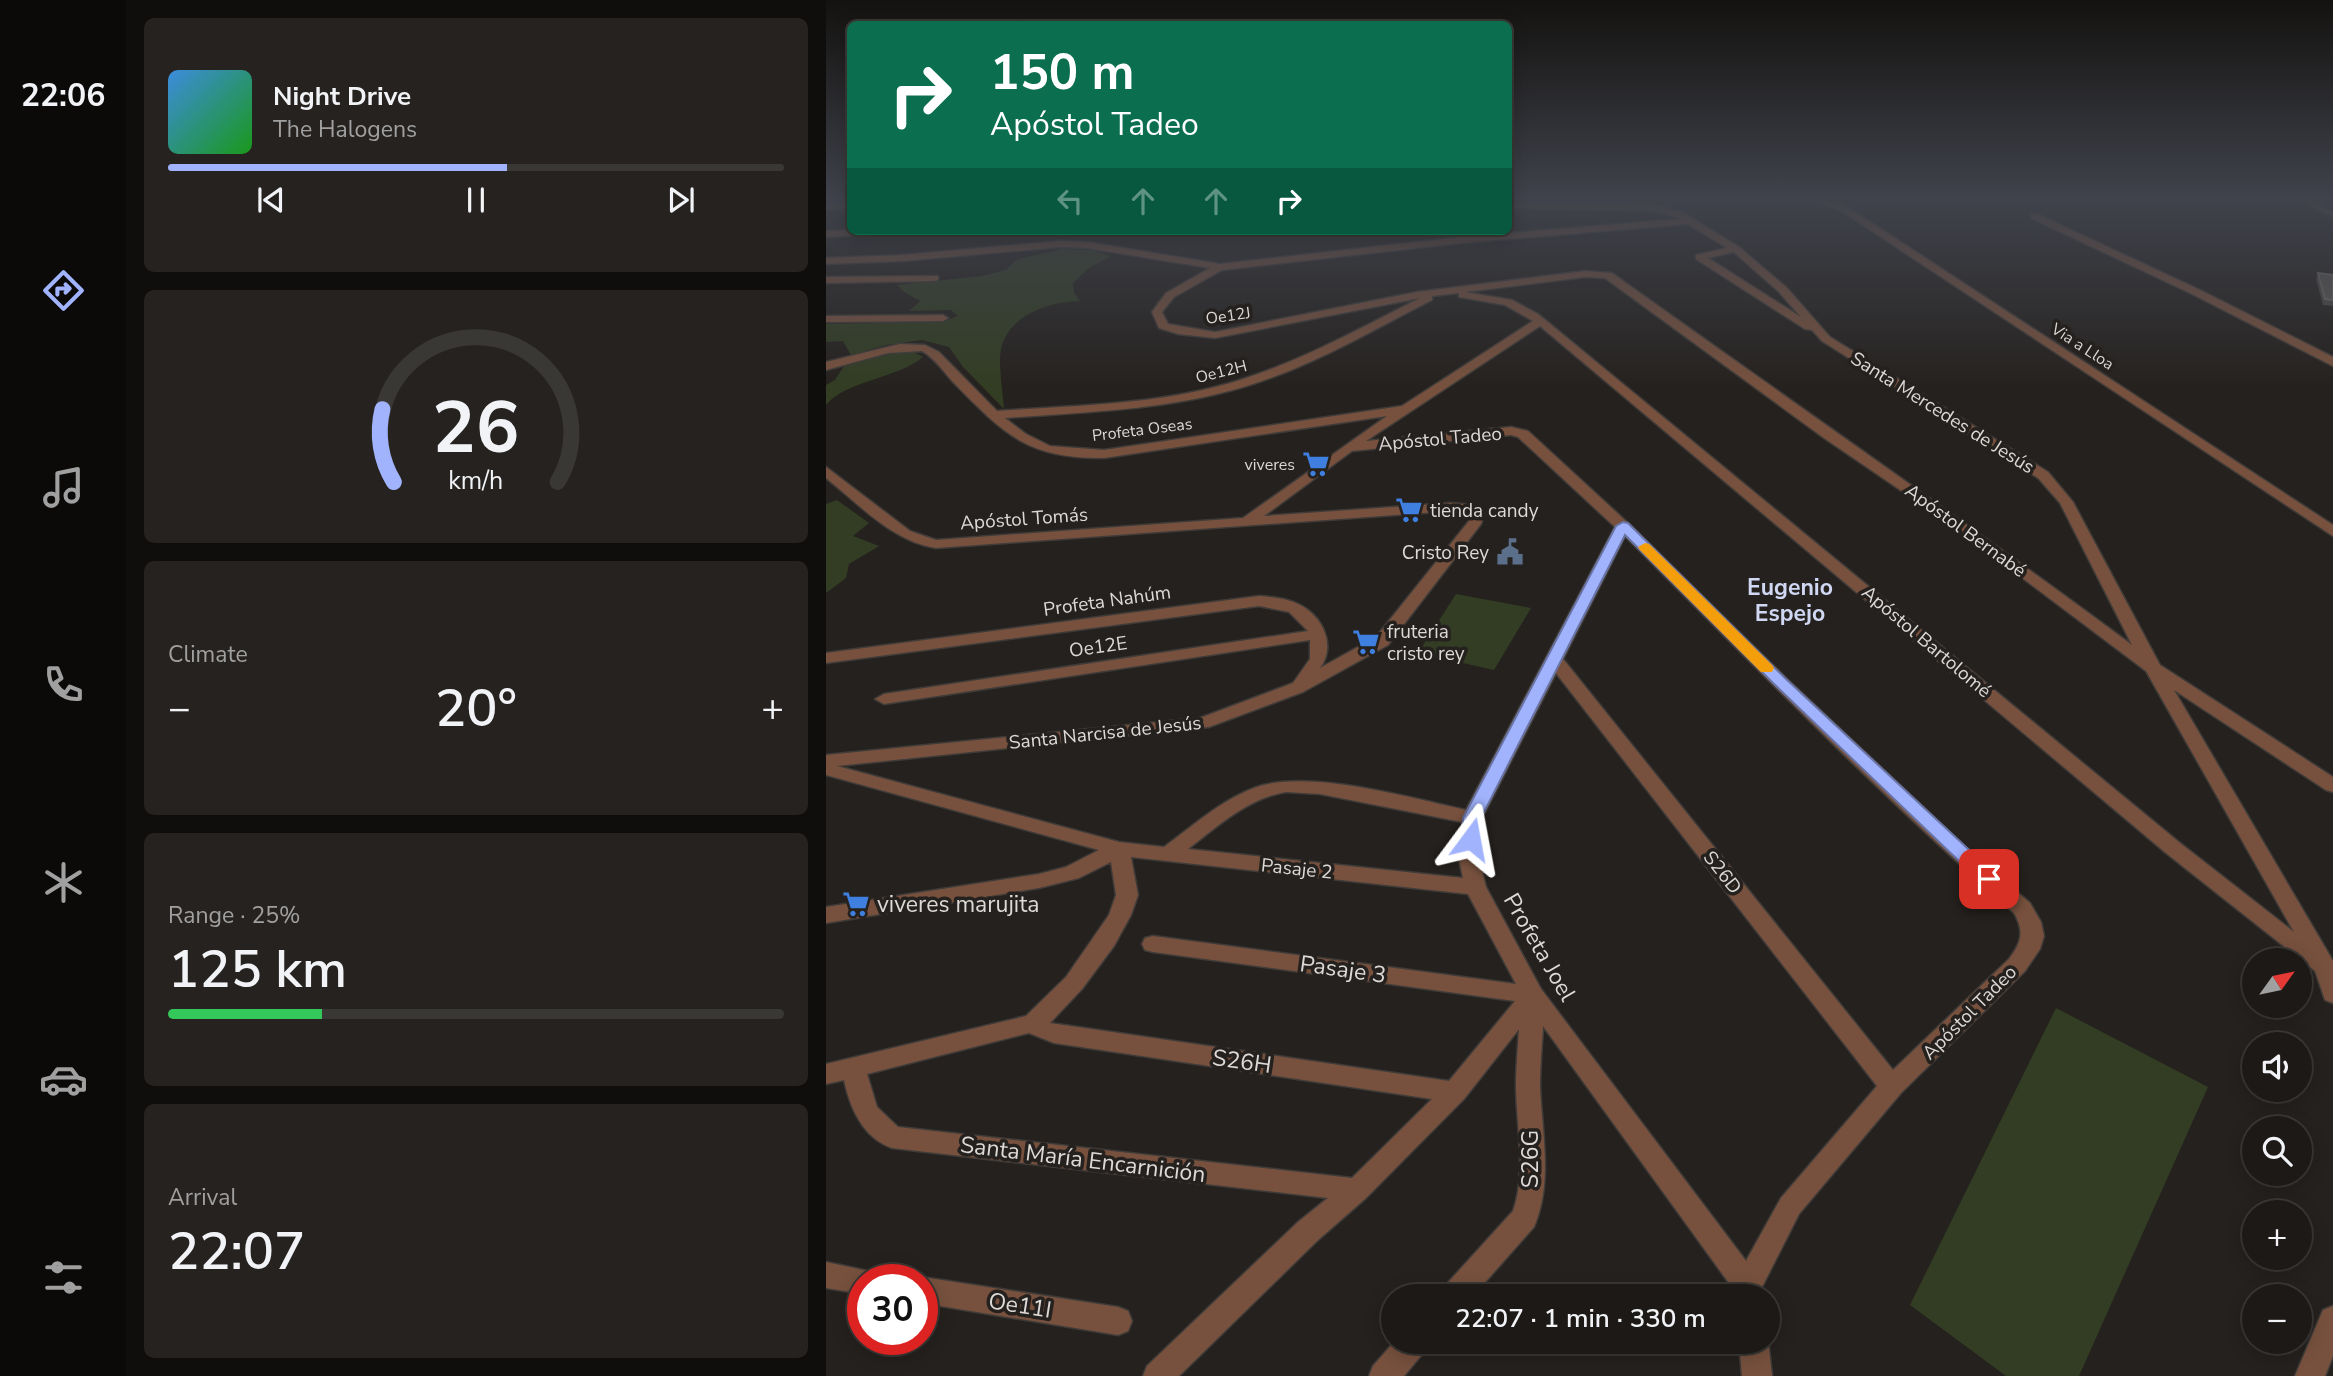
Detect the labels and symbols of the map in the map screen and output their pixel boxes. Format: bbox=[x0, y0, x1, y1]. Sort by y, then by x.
street label: Oe12J bbox=[1204, 302, 1252, 330]
street label: Via a Lloa bbox=[2046, 318, 2118, 375]
street label: Santa Mercedes de Jesús bbox=[1846, 346, 2039, 480]
street label: Oe12H bbox=[1193, 355, 1249, 389]
street label: Profeta Oseas bbox=[1091, 413, 1194, 447]
street label: Apóstol Tadeo bbox=[1377, 421, 1503, 457]
supermarket icon: viveres bbox=[1301, 449, 1331, 479]
place label: viveres bbox=[1245, 454, 1295, 476]
street label: Apóstol Bernabé bbox=[1900, 478, 2031, 584]
supermarket icon: tienda candy bbox=[1394, 495, 1424, 525]
place label: tienda candy bbox=[1430, 498, 1539, 524]
street label: Apóstol Tomás bbox=[959, 502, 1089, 536]
public building icon: Cristo Rey bbox=[1495, 537, 1525, 567]
place label: Cristo Rey bbox=[1402, 540, 1489, 566]
district label: Eugenio Espejo bbox=[1747, 572, 1833, 629]
street label: Profeta Nahúm bbox=[1042, 579, 1173, 623]
street label: Apóstol Bartolomé bbox=[1856, 580, 1997, 704]
place label: fruteria cristo rey bbox=[1387, 619, 1465, 667]
supermarket icon: fruteria cristo rey bbox=[1351, 627, 1381, 657]
street label: Oe12E bbox=[1067, 630, 1129, 664]
street label: Santa Narcisa de Jesús bbox=[1008, 710, 1203, 756]
position arrow bbox=[1434, 802, 1508, 876]
street label: S26D bbox=[1697, 845, 1747, 900]
pin bbox=[1959, 849, 2019, 909]
street label: Pasaje 2 bbox=[1260, 852, 1334, 886]
street label: Profeta Joel bbox=[1496, 887, 1583, 1007]
supermarket icon: viveres marujita bbox=[841, 889, 871, 919]
place label: viveres marujita bbox=[877, 889, 1039, 920]
street label: Pasaje 3 bbox=[1298, 948, 1388, 991]
north arrow bbox=[2242, 948, 2312, 1018]
street label: Apóstol Tadeo bbox=[1917, 960, 2023, 1066]
street label: S26H bbox=[1210, 1042, 1273, 1081]
street label: Santa María Encarnición bbox=[959, 1129, 1207, 1190]
street label: S26G bbox=[1515, 1130, 1546, 1188]
speed limit sign: 30 bbox=[847, 1264, 938, 1355]
street label: Oe11I bbox=[986, 1285, 1054, 1326]

